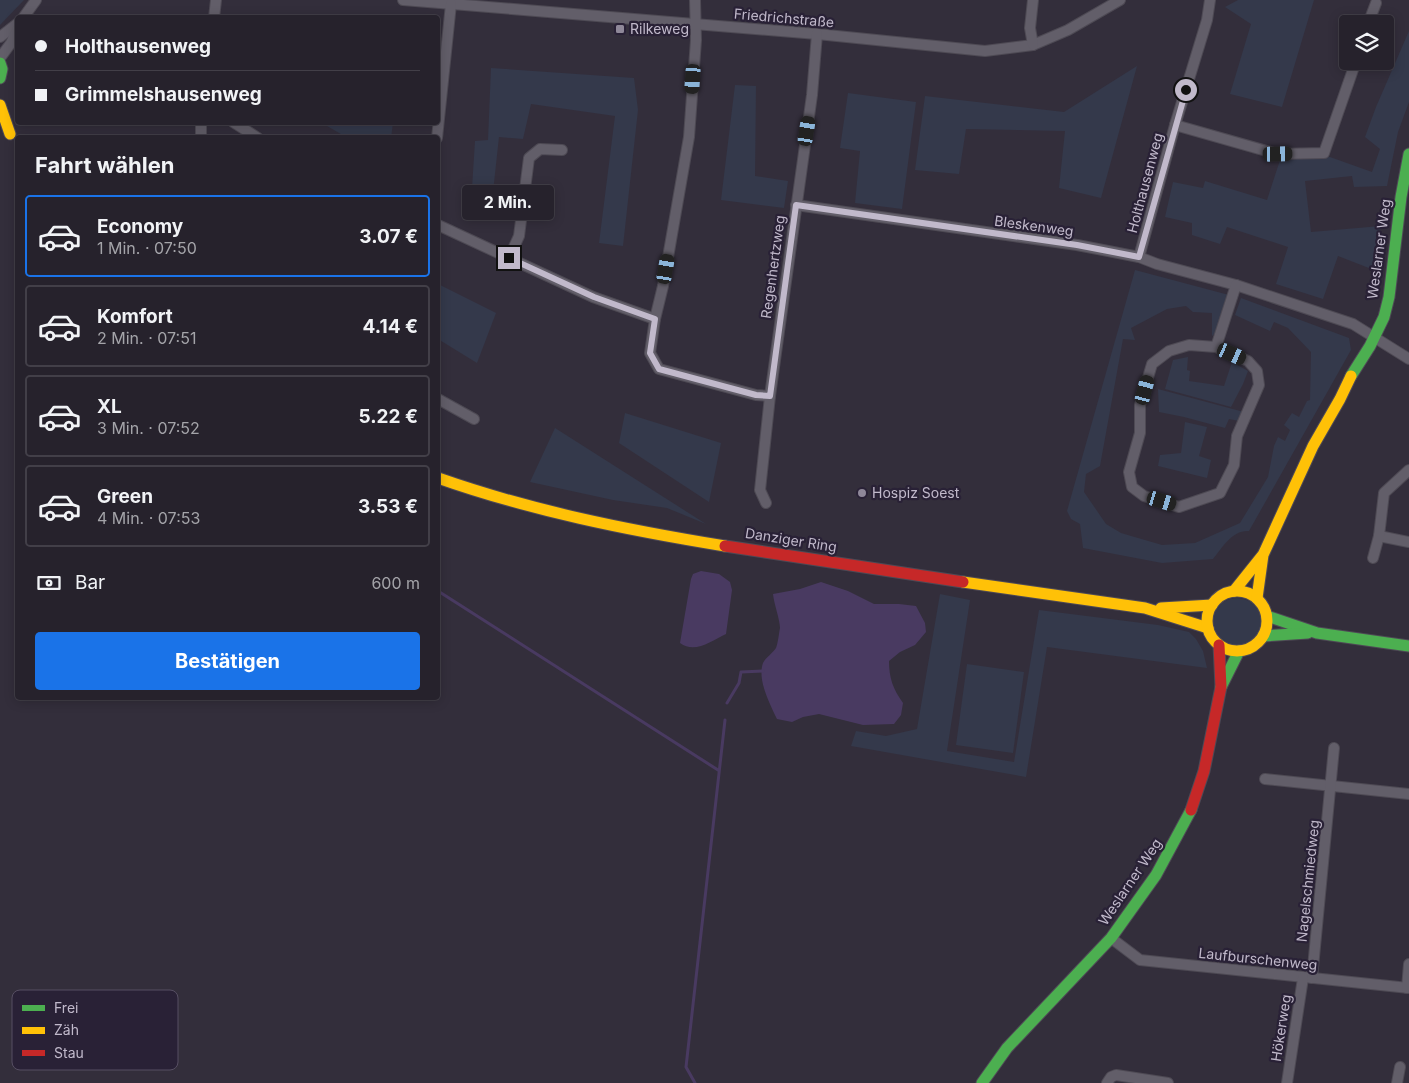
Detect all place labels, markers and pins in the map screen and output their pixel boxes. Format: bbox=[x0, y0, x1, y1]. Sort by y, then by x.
place label: Rilkeweg bbox=[630, 20, 689, 37]
marker: Rilkeweg bbox=[614, 23, 626, 35]
place label: Hospiz Soest bbox=[872, 484, 960, 501]
marker: Hospiz Soest bbox=[856, 487, 868, 499]

